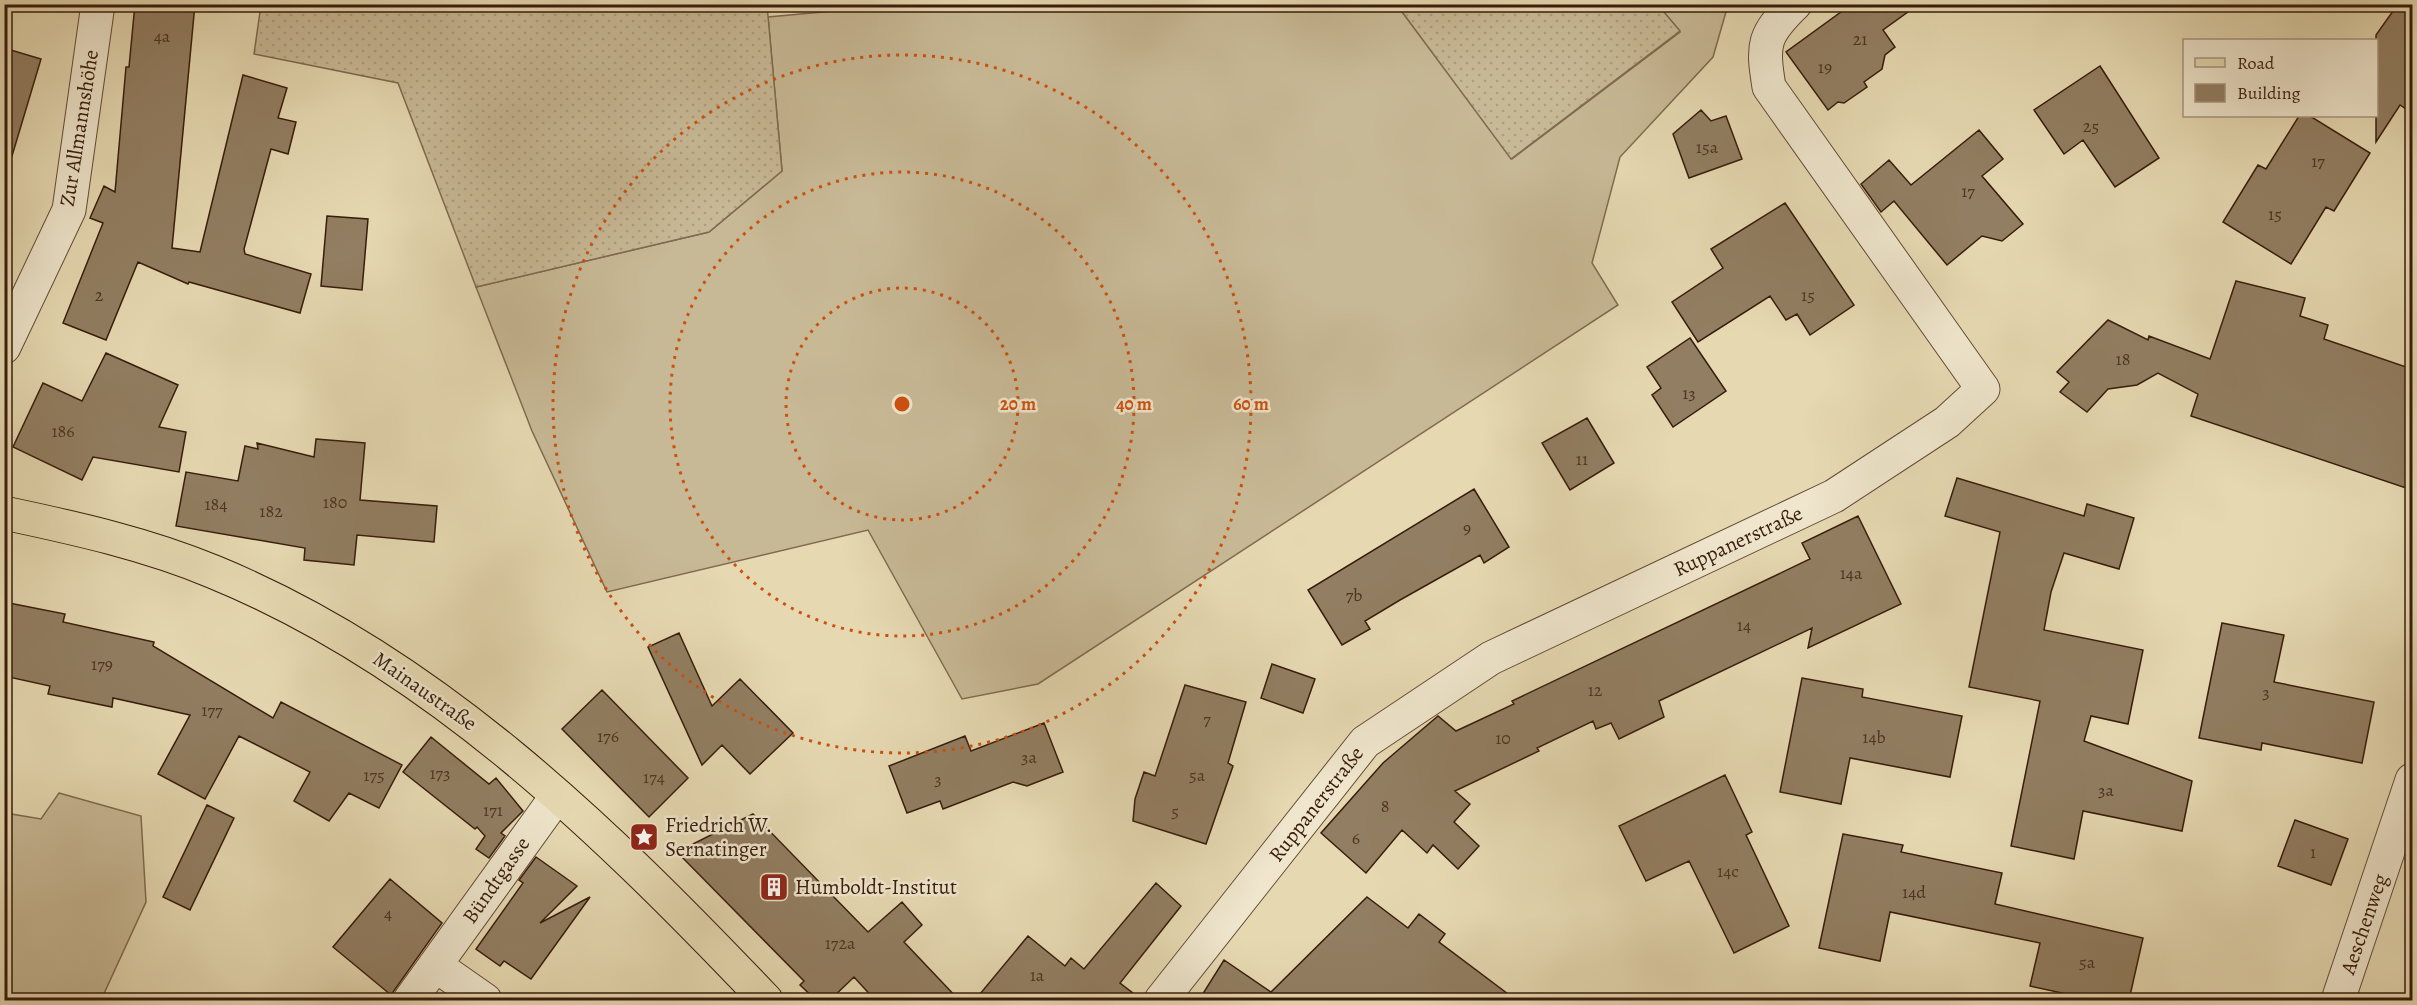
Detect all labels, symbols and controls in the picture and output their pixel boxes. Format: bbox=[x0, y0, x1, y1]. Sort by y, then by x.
house number: 4a bbox=[154, 24, 171, 48]
house number: 21 bbox=[1853, 27, 1867, 51]
legend bbox=[2183, 39, 2378, 117]
street label: Zur Allmannshöhe bbox=[53, 48, 105, 208]
text: Road bbox=[2237, 51, 2275, 75]
house number: 19 bbox=[1818, 55, 1832, 79]
text: Building bbox=[2237, 81, 2301, 105]
house number: 25 bbox=[2083, 114, 2099, 138]
house number: 15a bbox=[1696, 135, 1719, 159]
house number: 17 bbox=[2311, 149, 2325, 173]
house number: 17 bbox=[1961, 179, 1975, 203]
house number: 15 bbox=[2268, 202, 2282, 226]
house number: 2 bbox=[95, 283, 104, 307]
house number: 15 bbox=[1801, 283, 1815, 307]
house number: 18 bbox=[2116, 347, 2130, 371]
house number: 13 bbox=[1682, 381, 1696, 405]
text: 20 m bbox=[1000, 392, 1036, 416]
text: 40 m bbox=[1116, 392, 1152, 416]
text: 60 m bbox=[1233, 392, 1269, 416]
centre of rings bbox=[892, 394, 912, 414]
house number: 186 bbox=[51, 419, 75, 443]
house number: 11 bbox=[1576, 447, 1588, 471]
house number: 180 bbox=[323, 490, 347, 514]
house number: 184 bbox=[204, 492, 228, 516]
house number: 182 bbox=[259, 499, 283, 523]
street label: Ruppanerstraße bbox=[1669, 499, 1807, 583]
house number: 9 bbox=[1463, 516, 1471, 540]
house number: 14a bbox=[1840, 561, 1863, 585]
house number: 7b bbox=[1346, 583, 1362, 607]
house number: 14 bbox=[1737, 613, 1751, 637]
street label: Mainaustraße bbox=[368, 645, 482, 737]
house number: 179 bbox=[91, 652, 113, 676]
house number: 12 bbox=[1588, 678, 1603, 702]
house number: 3 bbox=[2262, 680, 2270, 704]
house number: 177 bbox=[201, 698, 223, 722]
house number: 7 bbox=[1203, 707, 1211, 731]
house number: 176 bbox=[597, 724, 619, 748]
house number: 14b bbox=[1862, 725, 1886, 749]
house number: 10 bbox=[1495, 726, 1511, 750]
street label: Ruppanerstraße bbox=[1262, 740, 1370, 868]
house number: 3a bbox=[1021, 745, 1038, 769]
house number: 173 bbox=[429, 761, 451, 785]
house number: 175 bbox=[363, 763, 385, 787]
house number: 5a bbox=[1189, 763, 1206, 787]
house number: 174 bbox=[643, 765, 665, 789]
house number: 3 bbox=[934, 767, 942, 791]
house number: 3a bbox=[2098, 778, 2115, 802]
house number: 8 bbox=[1381, 794, 1389, 818]
house number: 171 bbox=[483, 798, 503, 822]
house number: 5 bbox=[1171, 799, 1179, 823]
place label: Friedrich W. Sernatinger bbox=[665, 811, 772, 863]
place icon: Friedrich W. Sernatinger bbox=[628, 821, 660, 853]
house number: 6 bbox=[1352, 826, 1360, 850]
street label: Bündtgasse bbox=[456, 831, 536, 929]
house number: 1 bbox=[2310, 840, 2316, 864]
house number: 14c bbox=[1717, 859, 1739, 883]
street label: Aeschenweg bbox=[2333, 870, 2394, 979]
building icon: Humboldt-Institut bbox=[758, 871, 790, 903]
place label: Humboldt-Institut bbox=[795, 873, 957, 901]
house number: 14d bbox=[1902, 880, 1926, 904]
house number: 4 bbox=[384, 901, 392, 925]
house number: 172a bbox=[825, 931, 856, 955]
house number: 5a bbox=[2079, 950, 2096, 974]
house number: 1a bbox=[1030, 963, 1045, 987]

